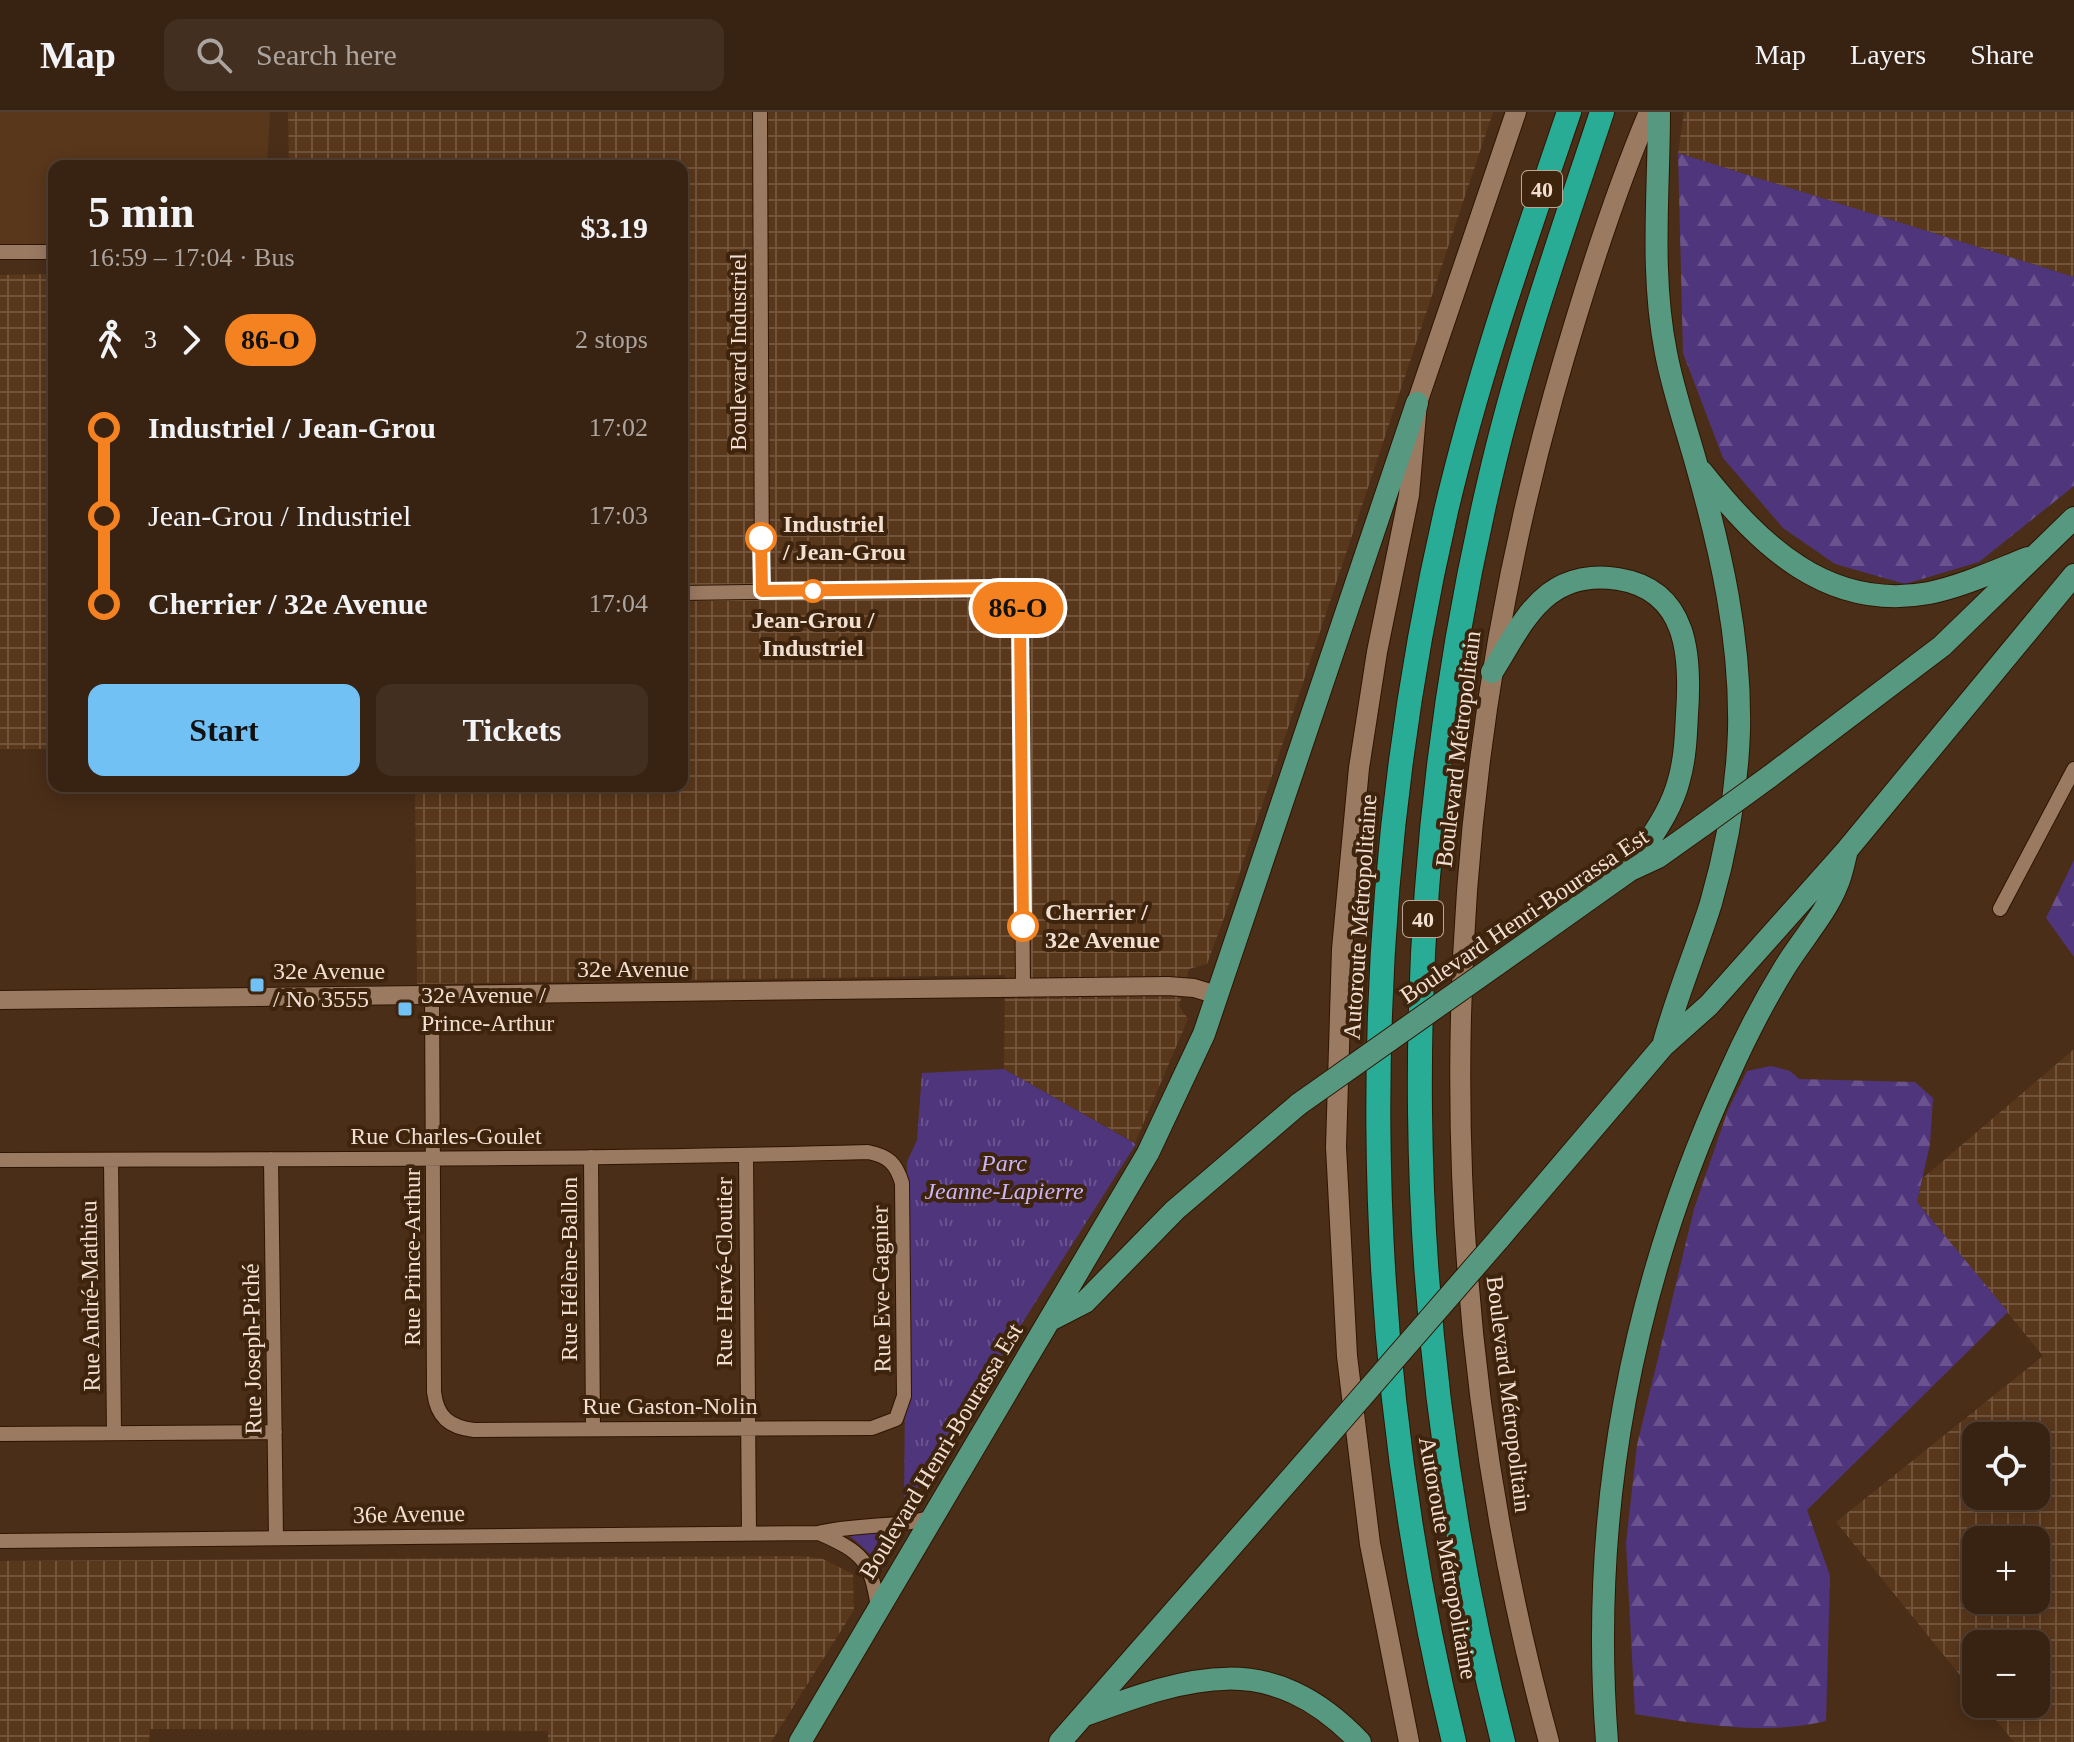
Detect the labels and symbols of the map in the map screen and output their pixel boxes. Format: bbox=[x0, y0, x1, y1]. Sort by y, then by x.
road number: 40 bbox=[1522, 171, 1562, 207]
street label: Boulevard Industriel bbox=[725, 253, 751, 451]
place label: Industriel / Jean-Grou bbox=[782, 511, 906, 565]
marker: Industriel / Jean-Grou bbox=[746, 523, 776, 553]
marker: Jean-Grou / Industriel bbox=[802, 580, 824, 602]
line badge: 86-O bbox=[962, 582, 1074, 634]
place label: Jean-Grou / Industriel bbox=[752, 607, 875, 661]
street label: Boulevard Métropolitain bbox=[1431, 629, 1485, 869]
street label: Autoroute Métropolitaine bbox=[1338, 793, 1382, 1041]
street label: Boulevard Henri-Bourassa Est bbox=[1395, 823, 1653, 1009]
place label: Cherrier / 32e Avenue bbox=[1045, 899, 1160, 953]
road number: 40 bbox=[1403, 901, 1443, 937]
marker: Cherrier / 32e Avenue bbox=[1008, 911, 1038, 941]
street label: 32e Avenue bbox=[577, 956, 689, 982]
place label: 32e Avenue / No 3555 bbox=[273, 958, 385, 1012]
marker: 32e Avenue / No 3555 bbox=[248, 976, 266, 994]
place label: 32e Avenue / Prince-Arthur bbox=[421, 982, 554, 1036]
marker: 32e Avenue / Prince-Arthur bbox=[396, 1000, 414, 1018]
street label: Rue Charles-Goulet bbox=[350, 1123, 542, 1149]
park label: Parc Jeanne-Lapierre bbox=[924, 1150, 1084, 1204]
street label: Rue Prince-Arthur bbox=[399, 1168, 425, 1346]
street label: Rue Hélène-Ballon bbox=[556, 1177, 582, 1361]
street label: Rue Hervé-Cloutier bbox=[711, 1177, 737, 1367]
street label: Rue André-Mathieu bbox=[75, 1200, 105, 1392]
street label: Rue Eve-Gagnier bbox=[867, 1205, 895, 1373]
street label: Rue Joseph-Piché bbox=[238, 1263, 266, 1435]
street label: Boulevard Métropolitain bbox=[1482, 1274, 1536, 1514]
street label: Boulevard Henri-Bourassa Est bbox=[854, 1318, 1028, 1583]
street label: Rue Gaston-Nolin bbox=[582, 1393, 758, 1419]
street label: Autoroute Métropolitaine bbox=[1414, 1435, 1482, 1681]
street label: 36e Avenue bbox=[353, 1500, 465, 1528]

